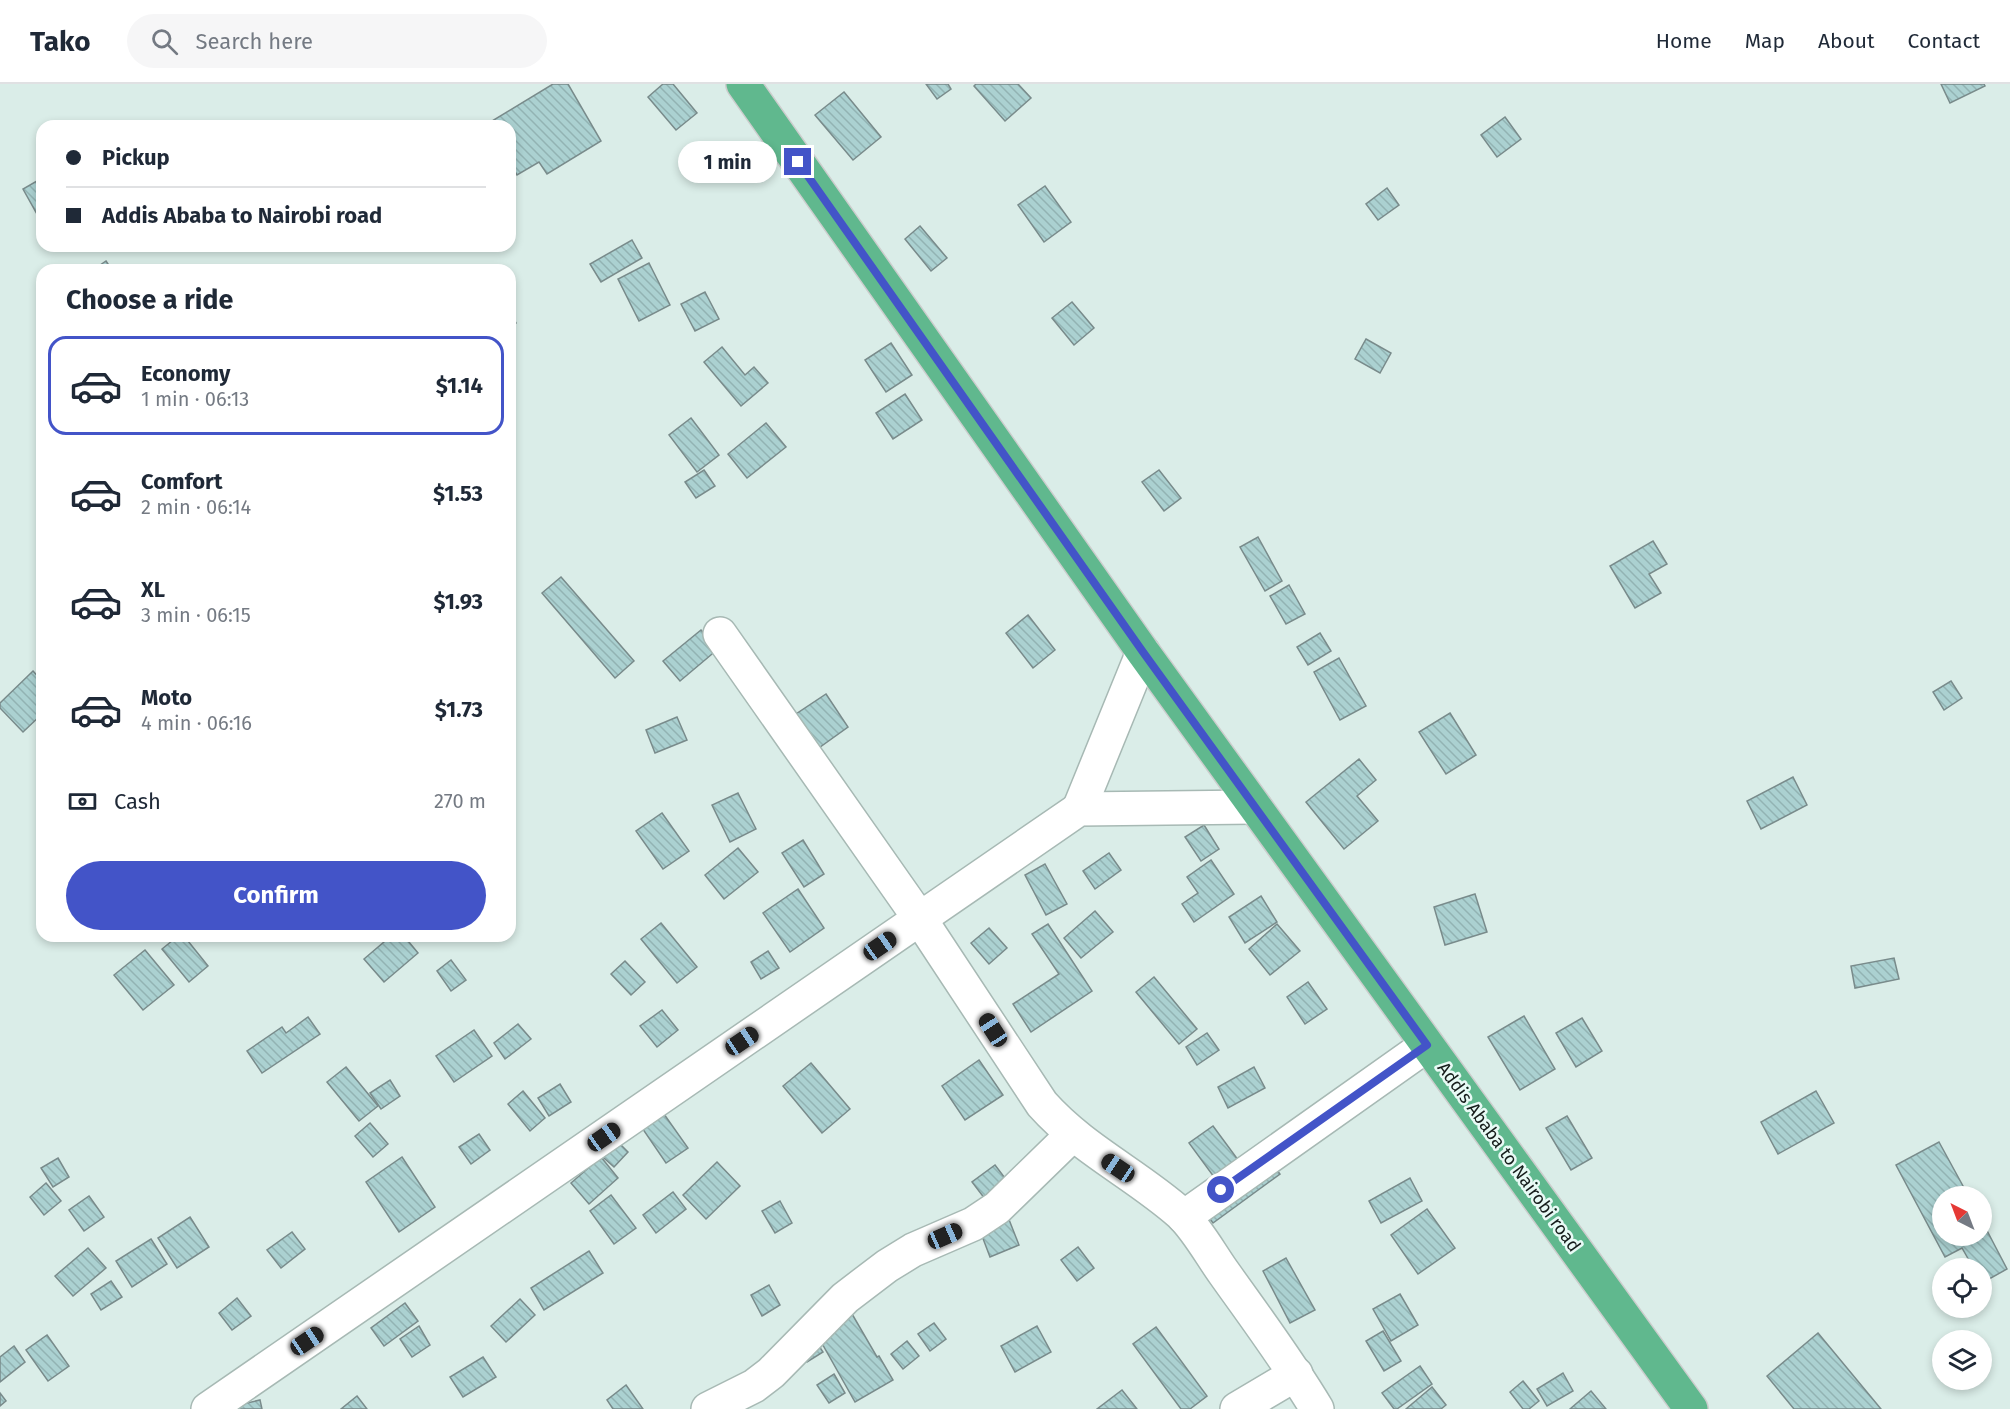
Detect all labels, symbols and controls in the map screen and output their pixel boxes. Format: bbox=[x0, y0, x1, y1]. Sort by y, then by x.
search box bbox=[127, 14, 547, 68]
text: Tako bbox=[30, 25, 91, 58]
icon: search bbox=[148, 25, 181, 58]
text: Search here bbox=[196, 28, 313, 55]
text: Home bbox=[1656, 28, 1712, 54]
text: Map bbox=[1745, 28, 1785, 54]
text: About bbox=[1818, 28, 1875, 54]
text: Contact bbox=[1908, 28, 1980, 54]
callout: 1 min bbox=[678, 141, 777, 183]
text: Pickup bbox=[102, 144, 170, 171]
route end bbox=[784, 148, 811, 175]
text: 1 min bbox=[703, 150, 752, 174]
text: Addis Ababa to Nairobi road bbox=[102, 202, 382, 229]
text: Choose a ride bbox=[66, 284, 233, 316]
icon: car bbox=[69, 359, 123, 413]
text: Economy bbox=[141, 360, 230, 387]
text: $1.14 bbox=[436, 372, 483, 399]
text: 1 min · 06:13 bbox=[141, 387, 249, 411]
icon: car bbox=[69, 467, 123, 521]
text: Comfort bbox=[141, 468, 222, 495]
text: $1.53 bbox=[433, 480, 483, 507]
text: 2 min · 06:14 bbox=[141, 495, 251, 519]
icon: car bbox=[69, 575, 123, 629]
text: XL bbox=[141, 576, 165, 603]
text: $1.93 bbox=[433, 588, 483, 615]
text: 3 min · 06:15 bbox=[141, 603, 251, 627]
icon: car bbox=[69, 683, 123, 737]
text: Moto bbox=[141, 684, 192, 711]
text: $1.73 bbox=[435, 696, 483, 723]
text: 4 min · 06:16 bbox=[141, 711, 252, 735]
icon: cash bbox=[66, 785, 99, 818]
text: Cash bbox=[114, 788, 161, 815]
text: 270 m bbox=[434, 789, 486, 813]
button: Confirm bbox=[66, 861, 486, 930]
car bbox=[860, 928, 900, 964]
car bbox=[976, 1010, 1010, 1050]
car bbox=[722, 1023, 762, 1059]
street label: Addis Ababa to Nairobi road bbox=[1433, 1058, 1585, 1256]
car bbox=[584, 1119, 624, 1155]
car bbox=[1098, 1150, 1138, 1186]
route start bbox=[1207, 1176, 1234, 1203]
north arrow bbox=[1932, 1186, 1992, 1246]
map controls bbox=[1932, 1186, 1992, 1390]
car bbox=[925, 1220, 965, 1252]
button: locate bbox=[1932, 1258, 1992, 1318]
car bbox=[287, 1323, 327, 1359]
button: layers bbox=[1932, 1330, 1992, 1390]

